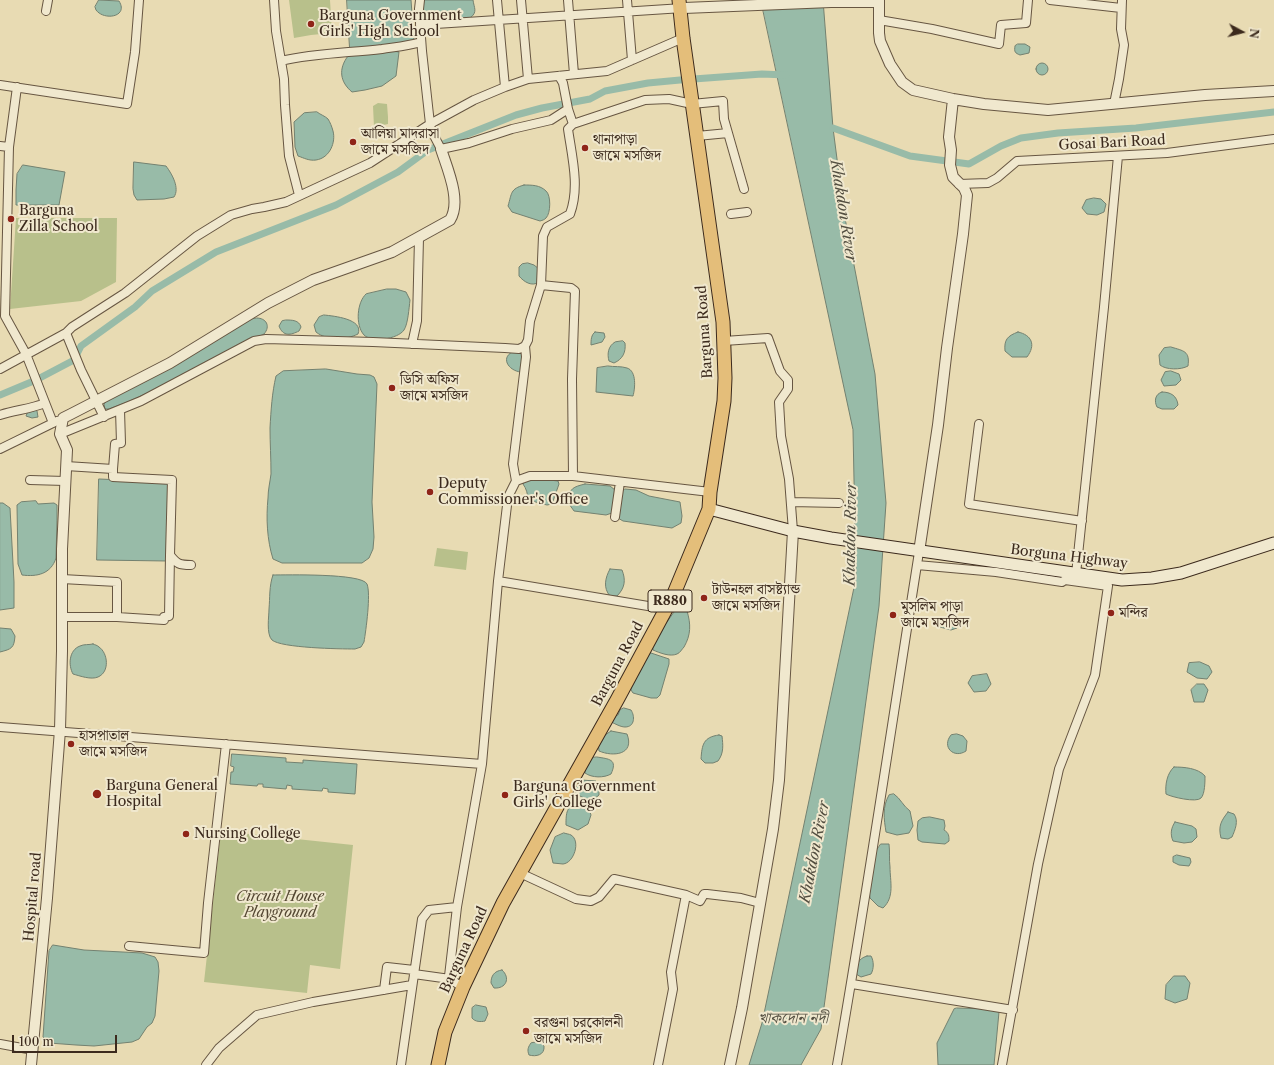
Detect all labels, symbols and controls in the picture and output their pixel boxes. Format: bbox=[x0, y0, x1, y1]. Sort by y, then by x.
place label: Barguna Government Girls' High School bbox=[319, 8, 462, 40]
north arrow bbox=[1222, 12, 1262, 52]
marker: Barguna Government Girls' High School bbox=[306, 19, 316, 29]
text: N bbox=[1246, 28, 1261, 39]
place label: আলিয়া মাদরাসা জামে মসজিদ bbox=[361, 126, 439, 158]
place label: থানাপাড়া জামে মসজিদ bbox=[593, 132, 661, 164]
street label: Gosai Bari Road bbox=[1058, 132, 1166, 154]
marker: আলিয়া মাদরাসা জামে মসজিদ bbox=[348, 137, 358, 147]
marker: থানাপাড়া জামে মসজিদ bbox=[580, 143, 590, 153]
water label: Khakdon River bbox=[826, 158, 860, 264]
place label: Barguna Zilla School bbox=[19, 203, 98, 236]
marker: Barguna Zilla School bbox=[6, 214, 16, 224]
street label: Barguna Road bbox=[693, 285, 717, 379]
place label: ডিসি অফিস জামে মসজিদ bbox=[400, 372, 468, 404]
marker: ডিসি অফিস জামে মসজিদ bbox=[387, 383, 397, 393]
place label: Deputy Commissioner's Office bbox=[438, 476, 588, 508]
water label: Khakdon River bbox=[841, 482, 861, 586]
marker: Deputy Commissioner's Office bbox=[425, 487, 435, 497]
street label: Borguna Highway bbox=[1009, 541, 1129, 573]
place label: টাউনহল বাসষ্ট্যান্ড জামে মসজিদ bbox=[712, 582, 800, 614]
road number: R880 bbox=[648, 590, 692, 612]
marker: টাউনহল বাসষ্ট্যান্ড জামে মসজিদ bbox=[699, 593, 709, 603]
place label: মুসলিম পাড়া জামে মসজিদ bbox=[901, 599, 969, 632]
place label: মন্দির bbox=[1119, 605, 1148, 621]
marker: মন্দির bbox=[1106, 608, 1116, 618]
marker: মুসলিম পাড়া জামে মসজিদ bbox=[888, 610, 898, 620]
street label: Barguna Road bbox=[589, 619, 647, 709]
place label: হাসপাতাল জামে মসজিদ bbox=[79, 728, 147, 760]
marker: হাসপাতাল জামে মসজিদ bbox=[66, 739, 76, 749]
place label: Barguna General Hospital bbox=[106, 778, 218, 810]
place label: Barguna Government Girls' College bbox=[513, 779, 656, 812]
marker: Barguna General Hospital bbox=[91, 788, 103, 800]
marker: Barguna Government Girls' College bbox=[500, 790, 510, 800]
water label: Khakdon River bbox=[796, 799, 834, 905]
place label: Nursing College bbox=[194, 826, 301, 842]
marker: Nursing College bbox=[181, 829, 191, 839]
street label: Hospital road bbox=[21, 852, 45, 942]
park label: Circuit House Playground bbox=[236, 889, 324, 922]
street label: Barguna Road bbox=[437, 904, 491, 996]
water label: খাকদোন নদী bbox=[758, 1010, 828, 1028]
place label: বরগুনা চরকোলনী জামে মসজিদ bbox=[534, 1015, 623, 1048]
marker: বরগুনা চরকোলনী জামে মসজিদ bbox=[521, 1026, 531, 1036]
scale bar bbox=[14, 1027, 119, 1053]
text: 100 m bbox=[19, 1034, 54, 1049]

